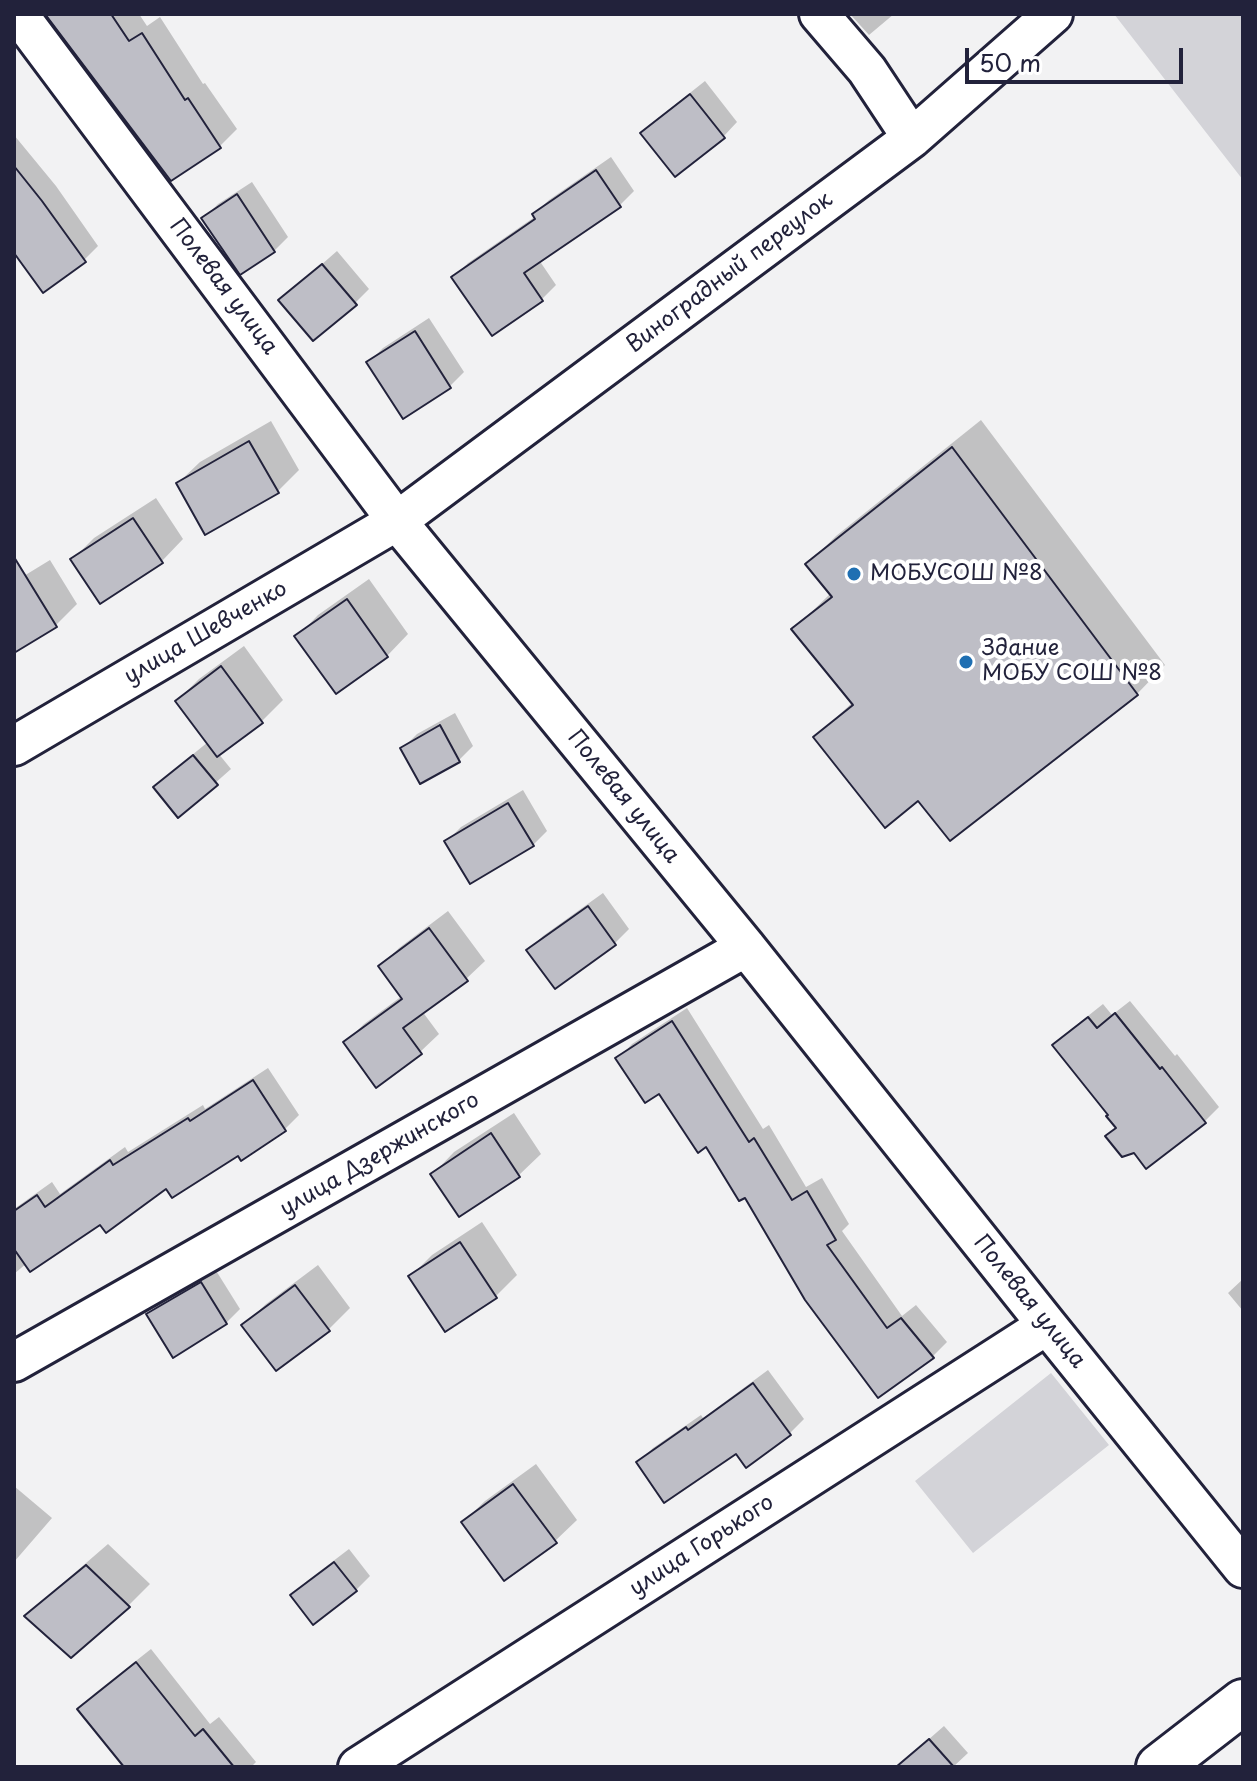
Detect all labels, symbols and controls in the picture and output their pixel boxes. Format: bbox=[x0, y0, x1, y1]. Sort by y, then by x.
scale bar bbox=[969, 32, 1187, 82]
text: 50 m bbox=[979, 44, 1041, 80]
street label: Виноградный переулок bbox=[622, 187, 838, 359]
street label: Полевая улица bbox=[163, 214, 283, 360]
place label: МОБУСОШ №8 bbox=[870, 561, 1043, 587]
marker: МОБУСОШ №8 bbox=[845, 565, 863, 583]
street label: улица Шевченко bbox=[120, 576, 292, 690]
place label: Здание МОБУ СОШ №8 bbox=[982, 636, 1162, 688]
marker: Здание МОБУ СОШ №8 bbox=[957, 653, 975, 671]
street label: Полевая улица bbox=[561, 725, 685, 869]
street label: улица Дзержинского bbox=[276, 1087, 484, 1223]
street label: Полевая улица bbox=[967, 1230, 1091, 1374]
street label: улица Горького bbox=[625, 1490, 779, 1602]

